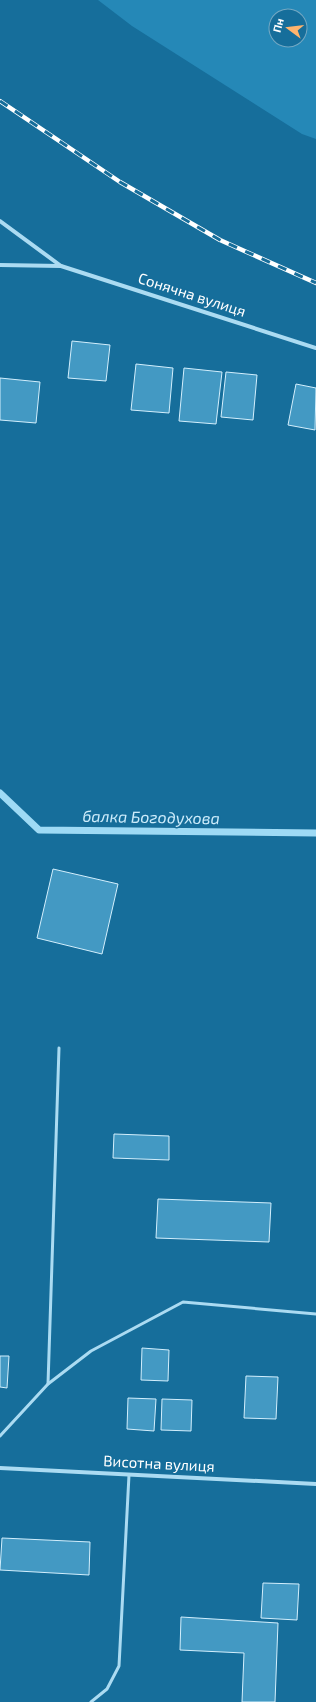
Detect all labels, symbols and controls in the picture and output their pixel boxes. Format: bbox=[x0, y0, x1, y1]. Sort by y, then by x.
north arrow bbox=[268, 8, 308, 48]
text: Пн bbox=[270, 17, 286, 34]
street label: Сонячна вулиця bbox=[136, 268, 248, 321]
water label: балка Богодухова bbox=[82, 806, 220, 827]
street label: Висотна вулиця bbox=[103, 1451, 215, 1476]

